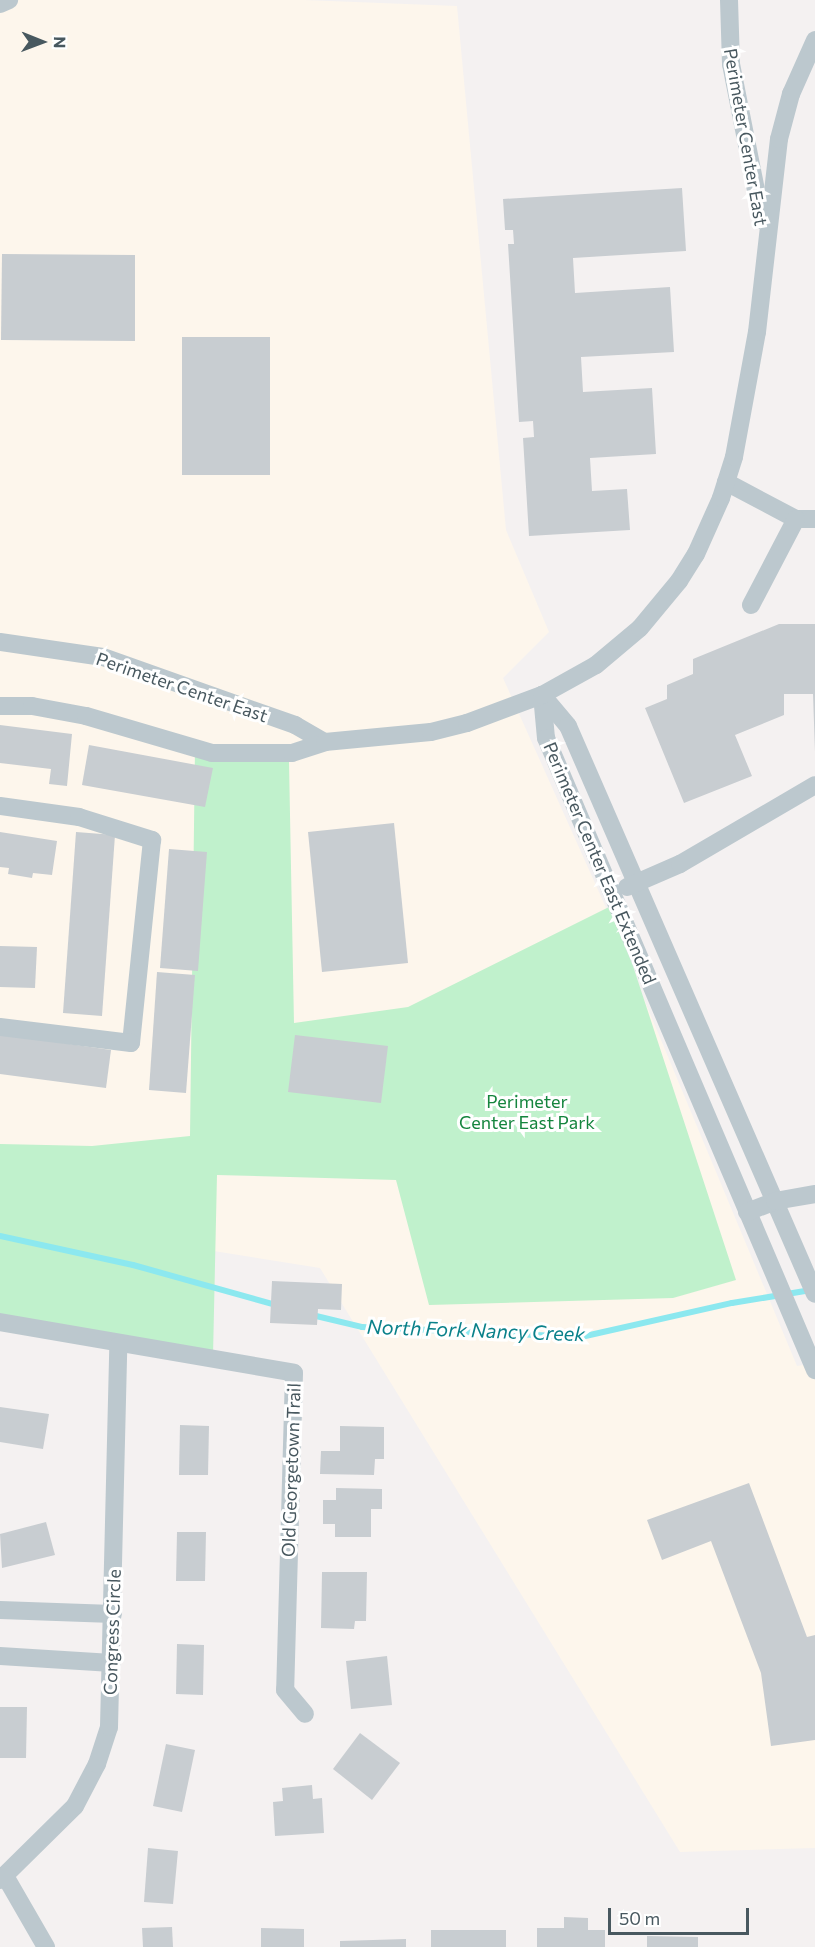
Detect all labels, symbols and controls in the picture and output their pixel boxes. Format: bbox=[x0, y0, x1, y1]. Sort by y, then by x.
north arrow bbox=[12, 12, 72, 72]
text: N bbox=[51, 36, 70, 48]
street label: Perimeter Center East bbox=[720, 47, 772, 227]
street label: Perimeter Center East bbox=[93, 648, 271, 726]
street label: Perimeter Center East Extended bbox=[539, 739, 661, 987]
park label: Perimeter Center East Park bbox=[459, 1091, 595, 1134]
water label: North Fork Nancy Creek bbox=[366, 1314, 586, 1346]
street label: Old Georgetown Trail bbox=[277, 1383, 305, 1557]
street label: Congress Circle bbox=[99, 1569, 125, 1695]
scale bar bbox=[611, 1896, 752, 1934]
text: 50 m bbox=[619, 1907, 660, 1929]

